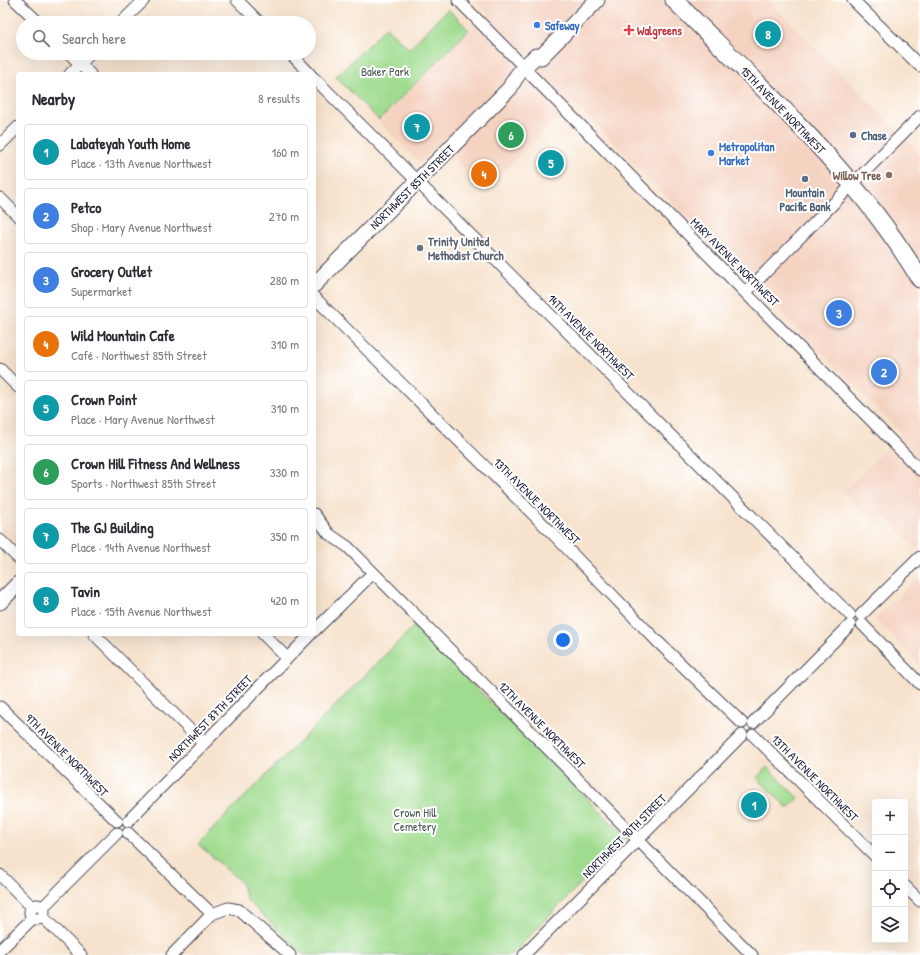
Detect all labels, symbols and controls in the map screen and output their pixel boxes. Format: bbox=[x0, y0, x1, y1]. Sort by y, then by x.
search box bbox=[16, 16, 316, 60]
place label: Safeway bbox=[545, 17, 580, 35]
pin: 8 bbox=[755, 19, 781, 49]
marker: Safeway bbox=[532, 20, 542, 30]
place label: Walgreens bbox=[637, 22, 682, 40]
marker: Walgreens bbox=[624, 25, 634, 35]
icon: search bbox=[30, 27, 52, 49]
text: Search here bbox=[62, 28, 126, 49]
street label: 15TH AVENUE NORTHWEST bbox=[737, 62, 830, 158]
park label: Baker Park bbox=[361, 63, 409, 80]
text: Nearby bbox=[32, 87, 75, 110]
text: 8 results bbox=[258, 89, 300, 107]
pin: 7 bbox=[404, 112, 430, 142]
pin: 6 bbox=[498, 120, 524, 150]
place label: Chase bbox=[861, 127, 887, 144]
marker: Chase bbox=[848, 130, 858, 140]
text: Labateyah Youth Home bbox=[71, 133, 190, 154]
place label: Metropolitan Market bbox=[719, 138, 775, 169]
street label: NORTHWEST 85TH STREET bbox=[366, 141, 458, 233]
text: 1 bbox=[44, 143, 48, 161]
text: 160 m bbox=[271, 143, 299, 161]
pin: 5 bbox=[538, 148, 564, 178]
marker: Metropolitan Market bbox=[706, 148, 716, 158]
text: Place · 13th Avenue Northwest bbox=[71, 154, 212, 172]
pin: 4 bbox=[471, 159, 497, 189]
place label: Willow Tree bbox=[833, 167, 881, 184]
marker: Willow Tree bbox=[884, 170, 894, 180]
marker: Mountain Pacific Bank bbox=[800, 174, 810, 184]
place label: Mountain Pacific Bank bbox=[779, 184, 831, 215]
text: Petco bbox=[71, 197, 101, 218]
text: 2 bbox=[43, 207, 49, 225]
text: 270 m bbox=[269, 207, 299, 225]
street label: MARY AVENUE NORTHWEST bbox=[687, 214, 783, 310]
text: Shop · Mary Avenue Northwest bbox=[71, 218, 212, 236]
place label: Trinity United Methodist Church bbox=[427, 233, 504, 264]
marker: Trinity United Methodist Church bbox=[415, 243, 425, 253]
text: Grocery Outlet bbox=[71, 261, 152, 282]
text: 3 bbox=[43, 271, 49, 289]
text: 280 m bbox=[270, 271, 299, 289]
text: Supermarket bbox=[71, 282, 132, 300]
street label: 14TH AVENUE NORTHWEST bbox=[544, 290, 638, 384]
pin: 3 bbox=[826, 298, 852, 328]
text: Wild Mountain Cafe bbox=[71, 325, 175, 346]
text: 4 bbox=[44, 335, 48, 353]
text: 310 m bbox=[271, 335, 299, 353]
text: Café · Northwest 85th Street bbox=[71, 346, 207, 364]
pin: 2 bbox=[871, 357, 897, 387]
text: Crown Point bbox=[71, 389, 137, 410]
text: 5 bbox=[43, 399, 49, 417]
text: 310 m bbox=[271, 399, 299, 417]
text: Place · Mary Avenue Northwest bbox=[71, 410, 215, 428]
text: Crown Hill Fitness And Wellness bbox=[71, 453, 240, 474]
street label: 13TH AVENUE NORTHWEST bbox=[490, 454, 584, 548]
text: 6 bbox=[43, 463, 49, 481]
text: 330 m bbox=[270, 463, 299, 481]
text: Sports · Northwest 85th Street bbox=[71, 474, 216, 492]
text: The GJ Building bbox=[71, 517, 154, 538]
text: 7 bbox=[43, 527, 49, 545]
text: 350 m bbox=[270, 527, 299, 545]
text: Place · 14th Avenue Northwest bbox=[71, 538, 211, 556]
text: Tavin bbox=[71, 581, 100, 602]
text: 8 bbox=[43, 591, 49, 609]
text: 420 m bbox=[270, 591, 299, 609]
text: Place · 15th Avenue Northwest bbox=[71, 602, 211, 620]
your location bbox=[553, 630, 573, 650]
street label: NORTHWEST 87TH STREET bbox=[164, 671, 256, 765]
street label: 12TH AVENUE NORTHWEST bbox=[495, 678, 589, 772]
street label: 9TH AVENUE NORTHWEST bbox=[22, 710, 112, 800]
street label: 13TH AVENUE NORTHWEST bbox=[768, 731, 862, 825]
street label: NORTHWEST 90TH STREET bbox=[578, 790, 670, 882]
pin: 1 bbox=[741, 790, 767, 820]
map controls bbox=[872, 799, 908, 943]
button: + bbox=[872, 799, 908, 835]
park label: Crown Hill Cemetery bbox=[393, 804, 437, 835]
button: − bbox=[872, 835, 908, 871]
button: locate bbox=[872, 871, 908, 907]
button: layers bbox=[872, 907, 908, 943]

